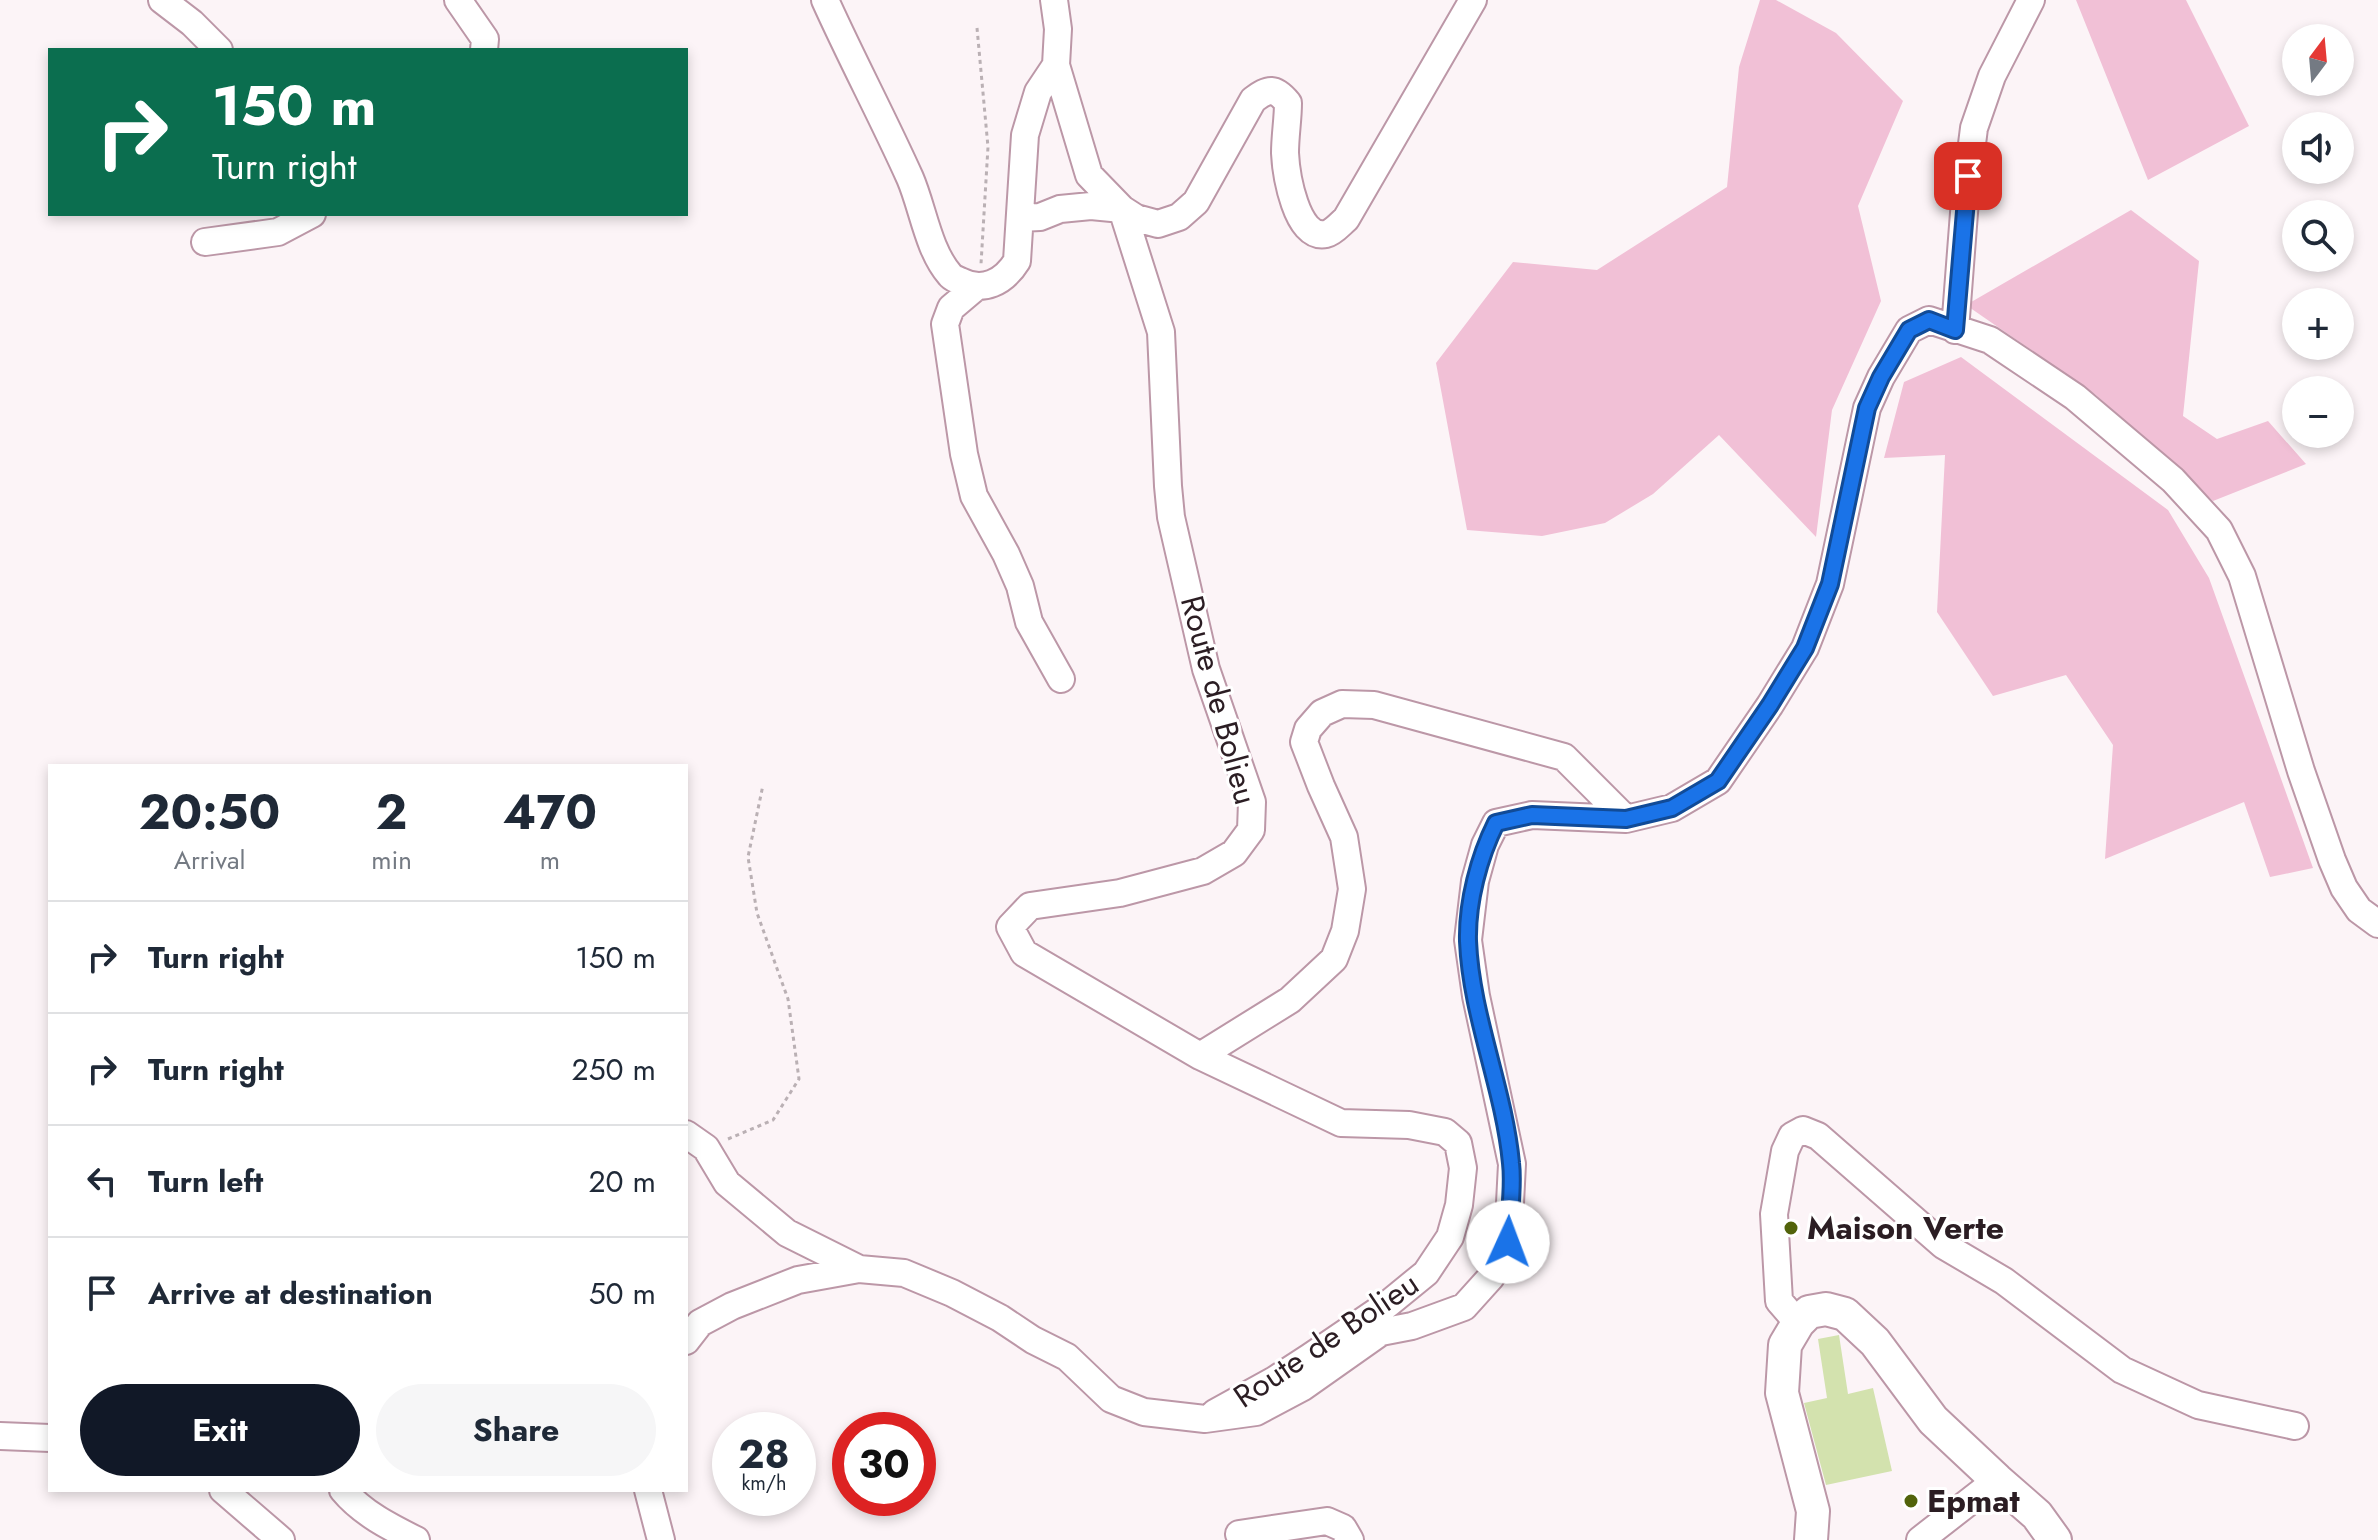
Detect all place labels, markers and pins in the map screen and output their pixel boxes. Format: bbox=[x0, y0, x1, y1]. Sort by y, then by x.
pin bbox=[1934, 142, 2002, 210]
place label: Maison Verte bbox=[1807, 1205, 2004, 1251]
marker: Maison Verte bbox=[1782, 1219, 1800, 1237]
place label: Epmat bbox=[1927, 1478, 2021, 1524]
marker: Epmat bbox=[1902, 1492, 1920, 1510]

